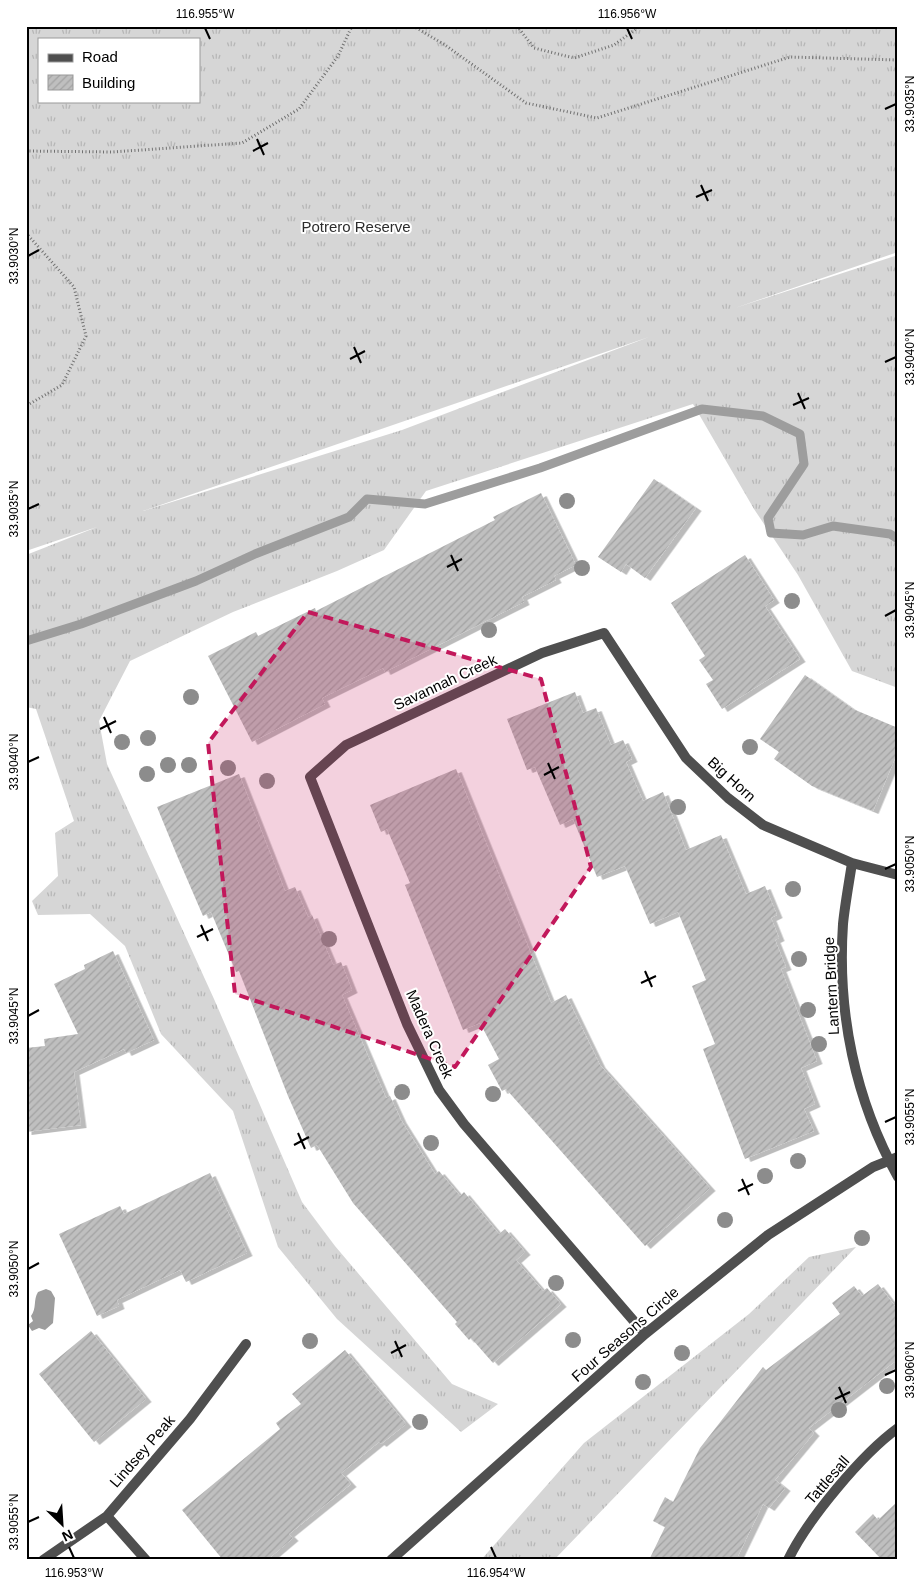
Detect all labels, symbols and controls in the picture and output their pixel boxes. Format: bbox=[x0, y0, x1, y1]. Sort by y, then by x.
text: 116.955°W bbox=[176, 7, 235, 21]
text: 116.956°W bbox=[598, 7, 657, 21]
legend bbox=[38, 38, 200, 102]
text: Road bbox=[82, 48, 118, 65]
text: Building bbox=[82, 74, 135, 91]
text: 33.9035°N bbox=[903, 76, 917, 132]
park label: Potrero Reserve bbox=[301, 218, 411, 235]
text: 33.9030°N bbox=[7, 228, 21, 284]
text: 33.9040°N bbox=[903, 329, 917, 385]
text: 33.9035°N bbox=[7, 481, 21, 537]
text: 33.9045°N bbox=[903, 582, 917, 638]
street label: Savannah Creek bbox=[391, 650, 500, 713]
text: 33.9040°N bbox=[7, 734, 21, 790]
street label: Big Horn bbox=[705, 753, 759, 805]
text: 33.9050°N bbox=[903, 836, 917, 892]
street label: Lantern Bridge bbox=[820, 936, 842, 1036]
street label: Madera Creek bbox=[403, 987, 457, 1081]
text: 33.9045°N bbox=[7, 988, 21, 1044]
text: 33.9055°N bbox=[903, 1089, 917, 1145]
text: 33.9050°N bbox=[7, 1241, 21, 1297]
street label: Four Seasons Circle bbox=[568, 1283, 682, 1385]
text: 33.9060°N bbox=[903, 1342, 917, 1398]
street label: Lindsey Peak bbox=[106, 1411, 178, 1491]
street label: Tattlesall bbox=[801, 1452, 853, 1508]
text: 33.9055°N bbox=[7, 1494, 21, 1550]
north arrow bbox=[38, 1498, 88, 1548]
text: N bbox=[60, 1526, 75, 1545]
text: 116.953°W bbox=[45, 1566, 104, 1580]
text: 116.954°W bbox=[467, 1566, 526, 1580]

